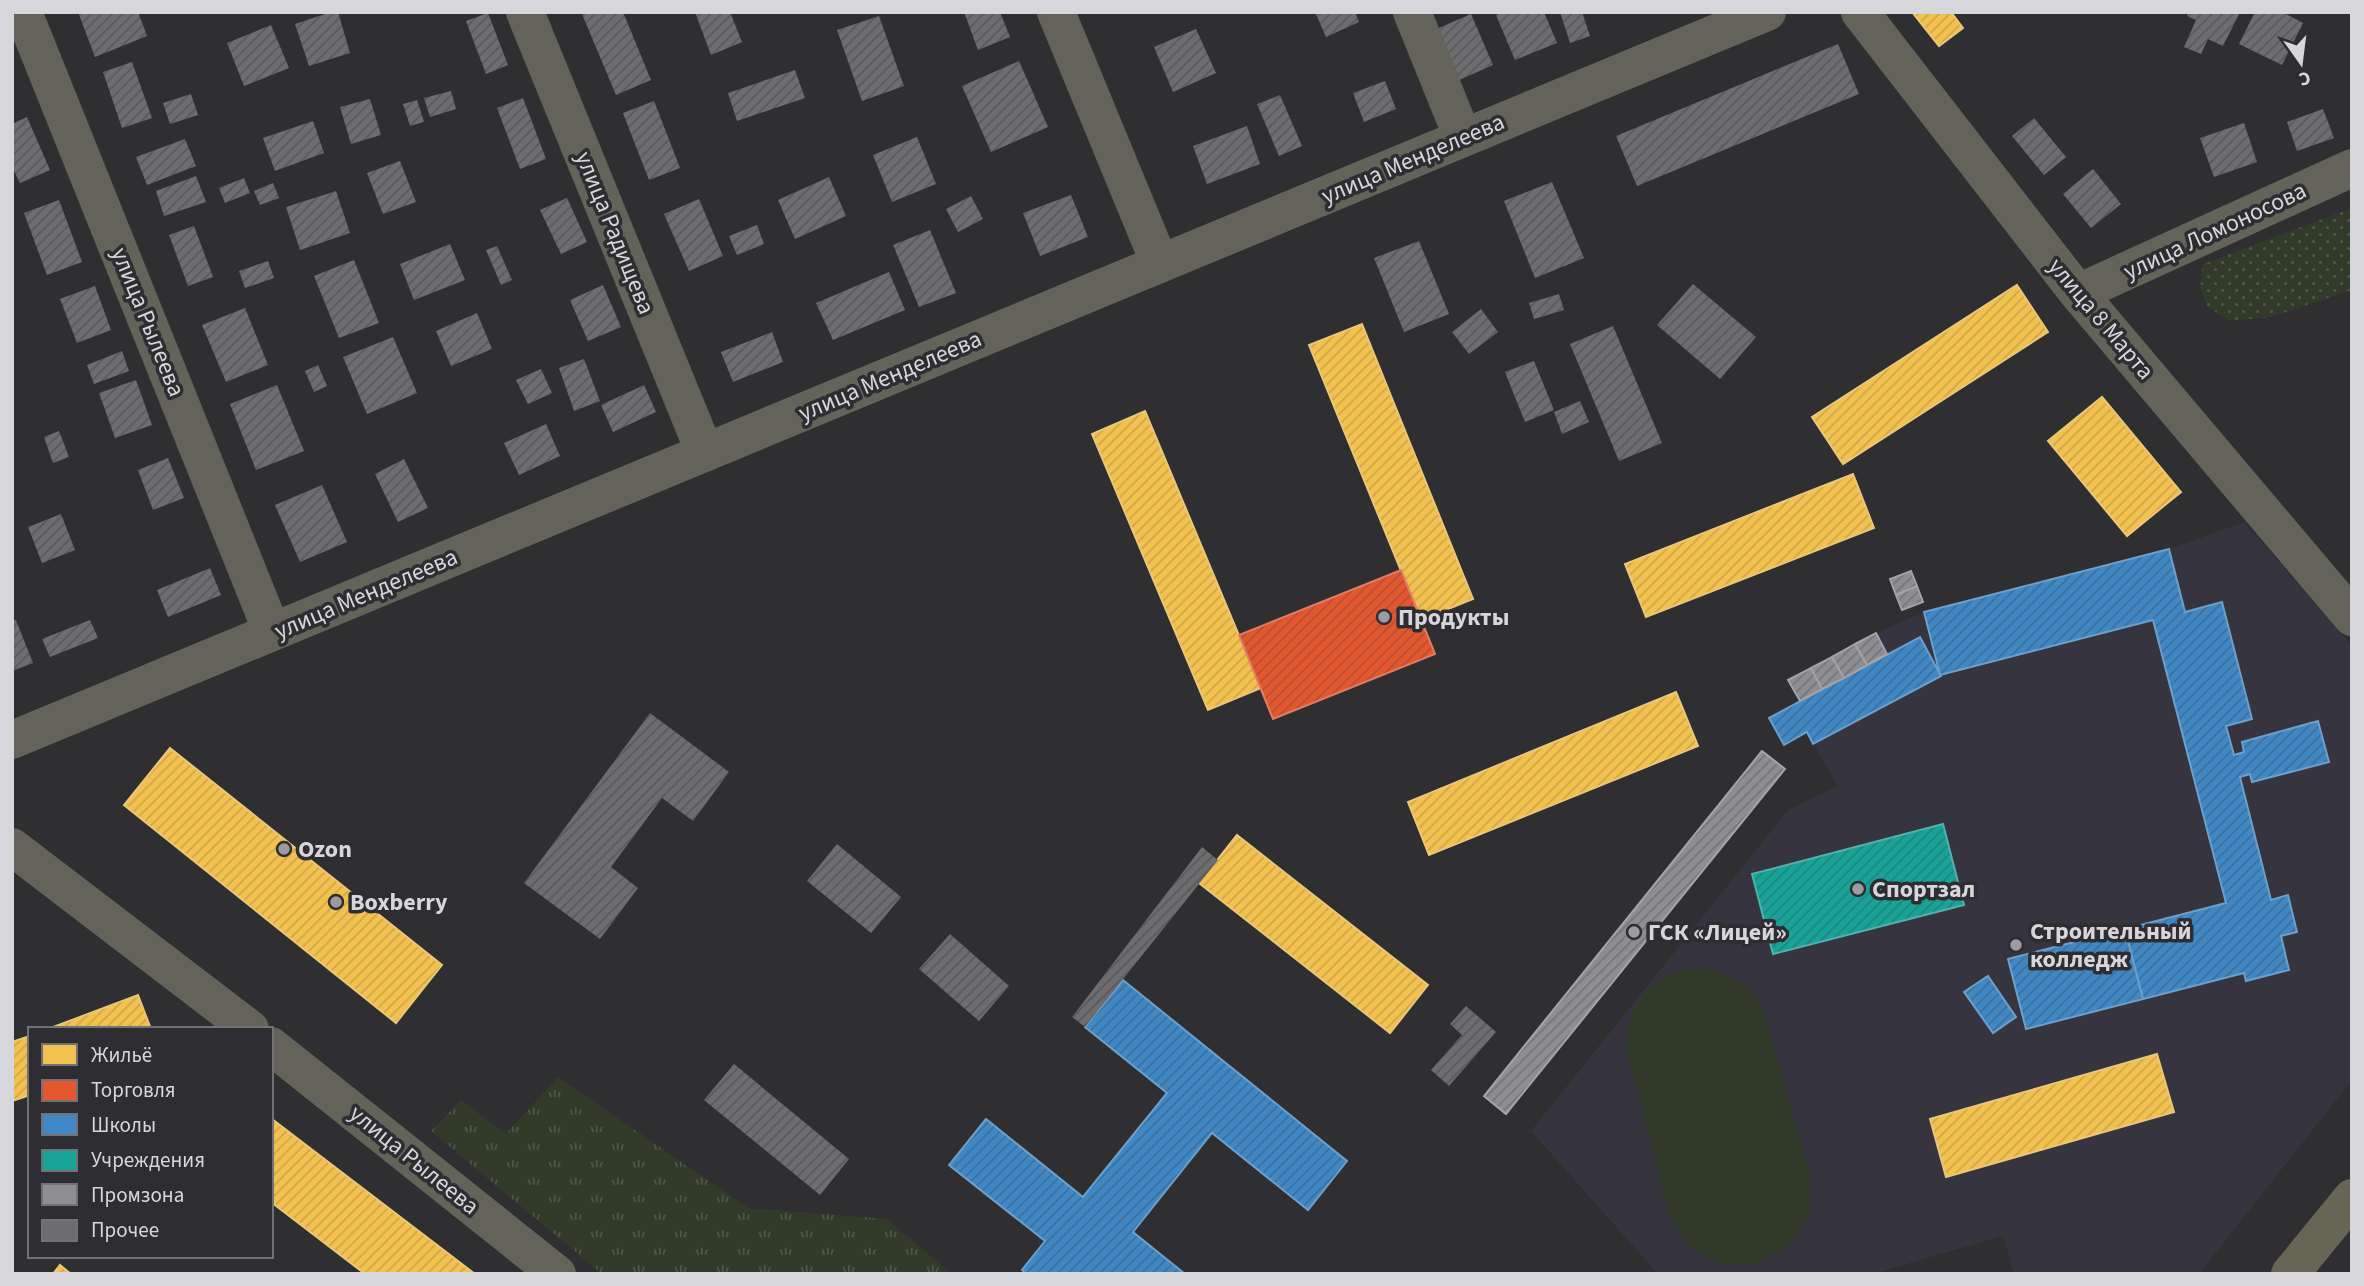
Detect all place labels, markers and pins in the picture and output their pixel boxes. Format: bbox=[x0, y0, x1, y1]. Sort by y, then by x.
place label: Продукты bbox=[1398, 600, 1509, 635]
marker: Продукты bbox=[1376, 609, 1392, 625]
place label: Ozon bbox=[298, 832, 352, 867]
marker: Ozon bbox=[276, 841, 292, 857]
place label: Спортзал bbox=[1872, 872, 1975, 907]
marker: Спортзал bbox=[1850, 881, 1866, 897]
place label: Boxberry bbox=[350, 885, 448, 920]
marker: Boxberry bbox=[328, 894, 344, 910]
place label: Строительный колледж bbox=[2030, 914, 2192, 977]
place label: ГСК «Лицей» bbox=[1648, 915, 1787, 950]
marker: ГСК «Лицей» bbox=[1626, 924, 1642, 940]
marker: Строительный колледж bbox=[2008, 937, 2024, 953]

